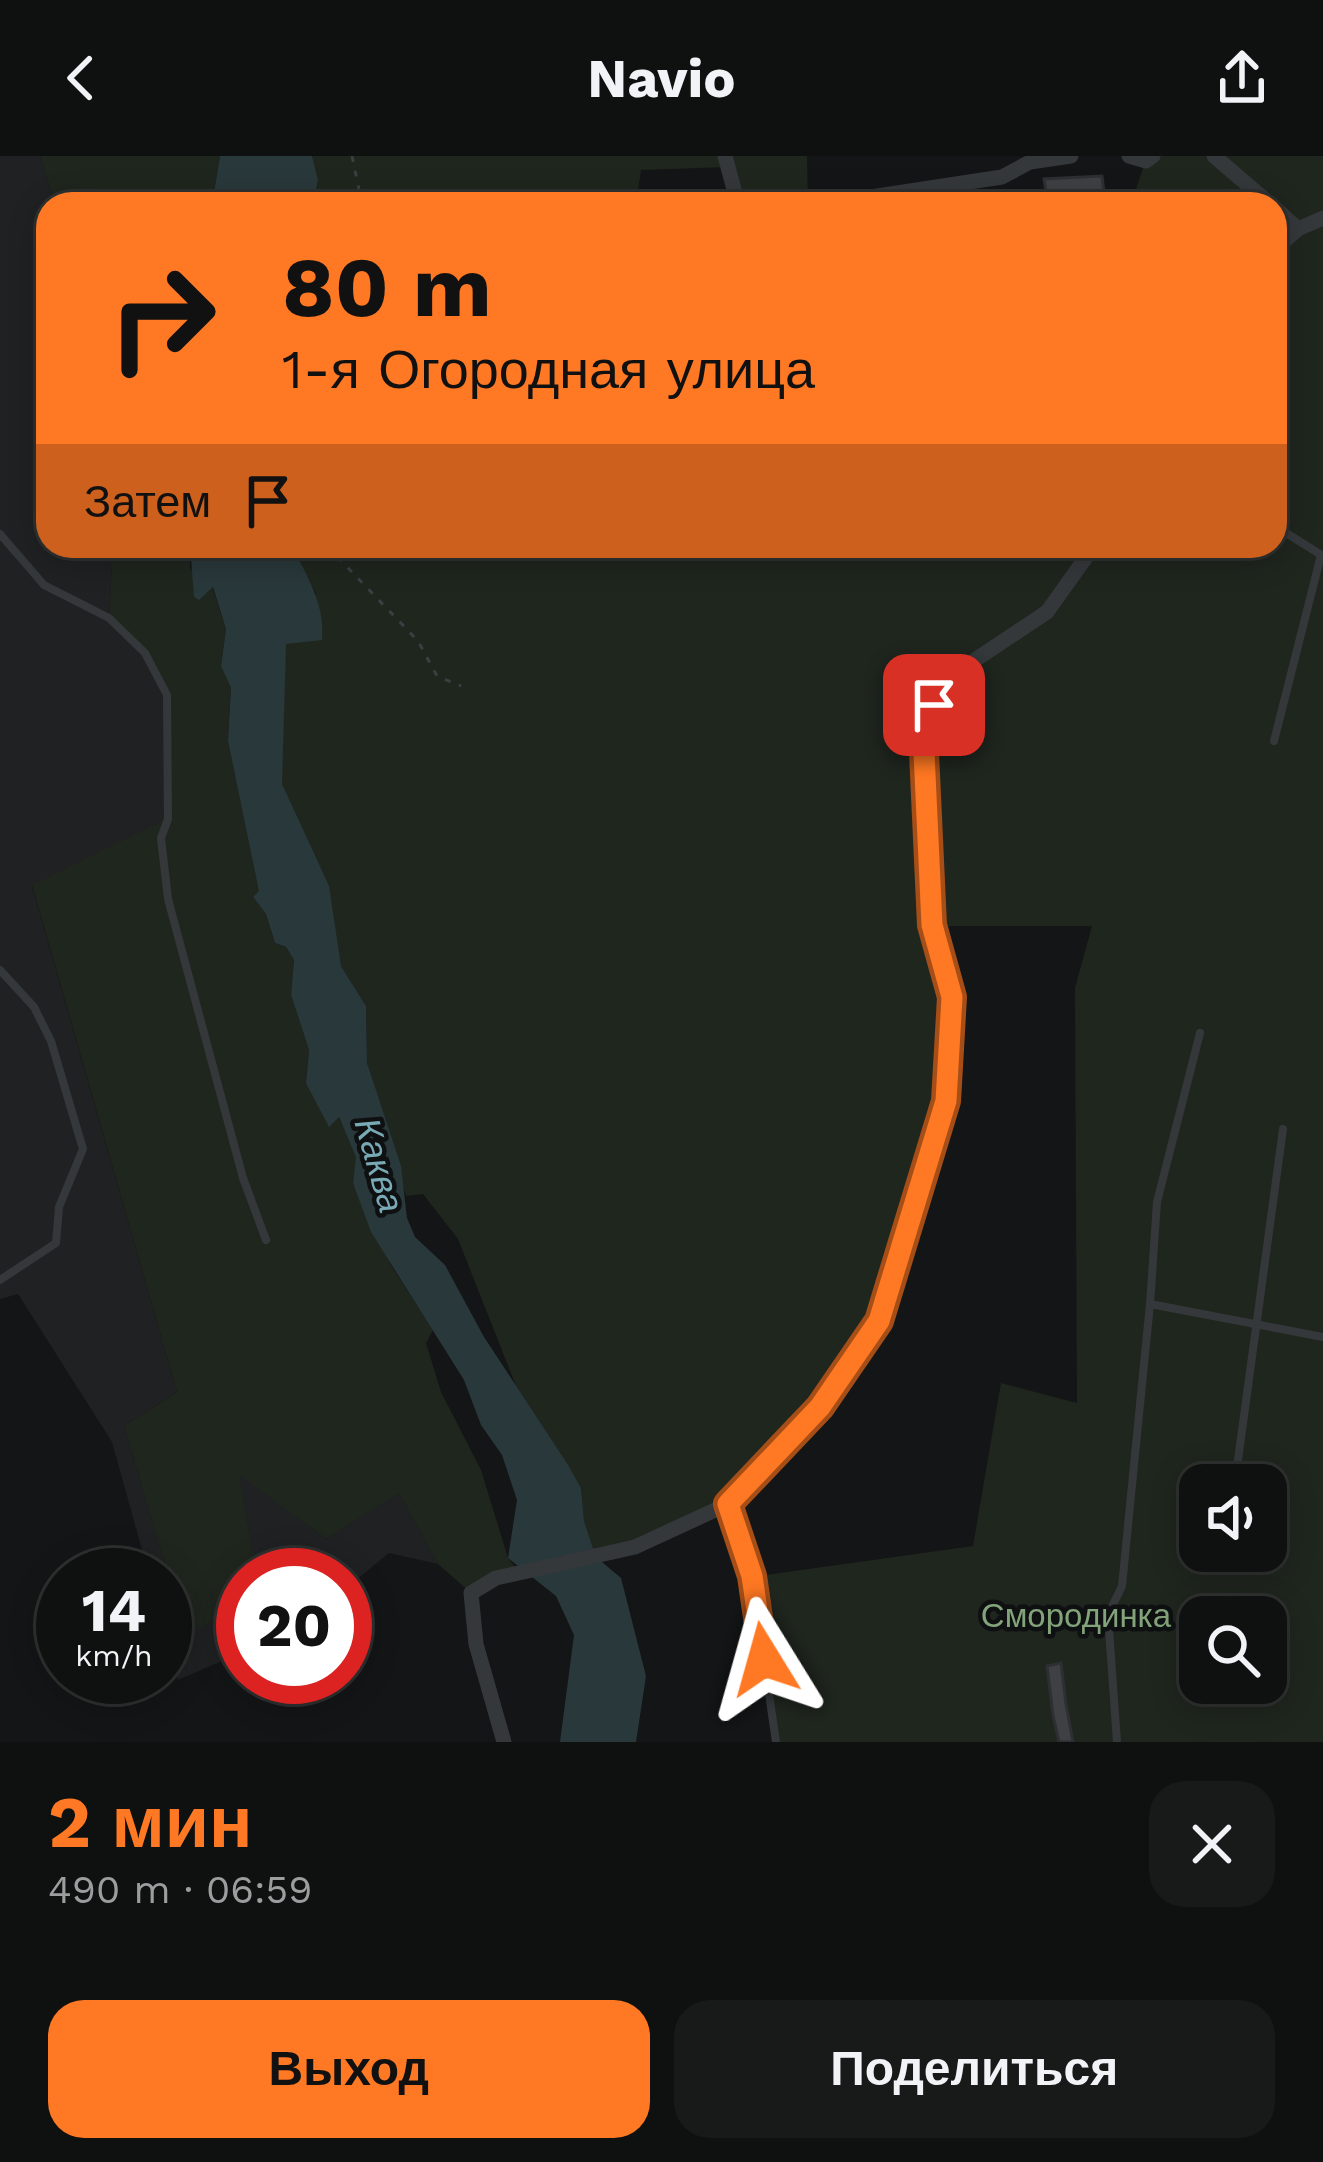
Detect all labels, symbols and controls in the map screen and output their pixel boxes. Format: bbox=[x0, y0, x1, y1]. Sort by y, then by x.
icon: back bbox=[48, 45, 114, 111]
icon: share bbox=[1209, 45, 1275, 111]
text: Navio bbox=[587, 47, 736, 110]
text: 80 m bbox=[282, 238, 492, 336]
icon: right bbox=[84, 240, 240, 396]
text: 1-я Огородная улица bbox=[282, 338, 815, 401]
icon: arrive bbox=[235, 468, 301, 534]
text: Затем bbox=[84, 475, 211, 528]
pin bbox=[883, 654, 985, 756]
icon: arrive bbox=[901, 672, 967, 738]
water label: Каква bbox=[346, 1113, 412, 1217]
map controls bbox=[1179, 1464, 1287, 1704]
button: sound bbox=[1179, 1464, 1287, 1572]
speed limit sign: 20 bbox=[216, 1548, 372, 1704]
text: 14 bbox=[82, 1575, 146, 1646]
position arrow bbox=[701, 1596, 827, 1722]
park label: Смородинка bbox=[981, 1596, 1172, 1635]
button: search bbox=[1179, 1596, 1287, 1704]
text: km/h bbox=[75, 1638, 153, 1673]
text: 2 мин bbox=[48, 1780, 253, 1864]
button: close bbox=[1149, 1781, 1275, 1907]
text: 490 m · 06:59 bbox=[48, 1867, 312, 1912]
button: Выход bbox=[48, 2000, 650, 2138]
button: Поделиться bbox=[674, 2000, 1275, 2138]

